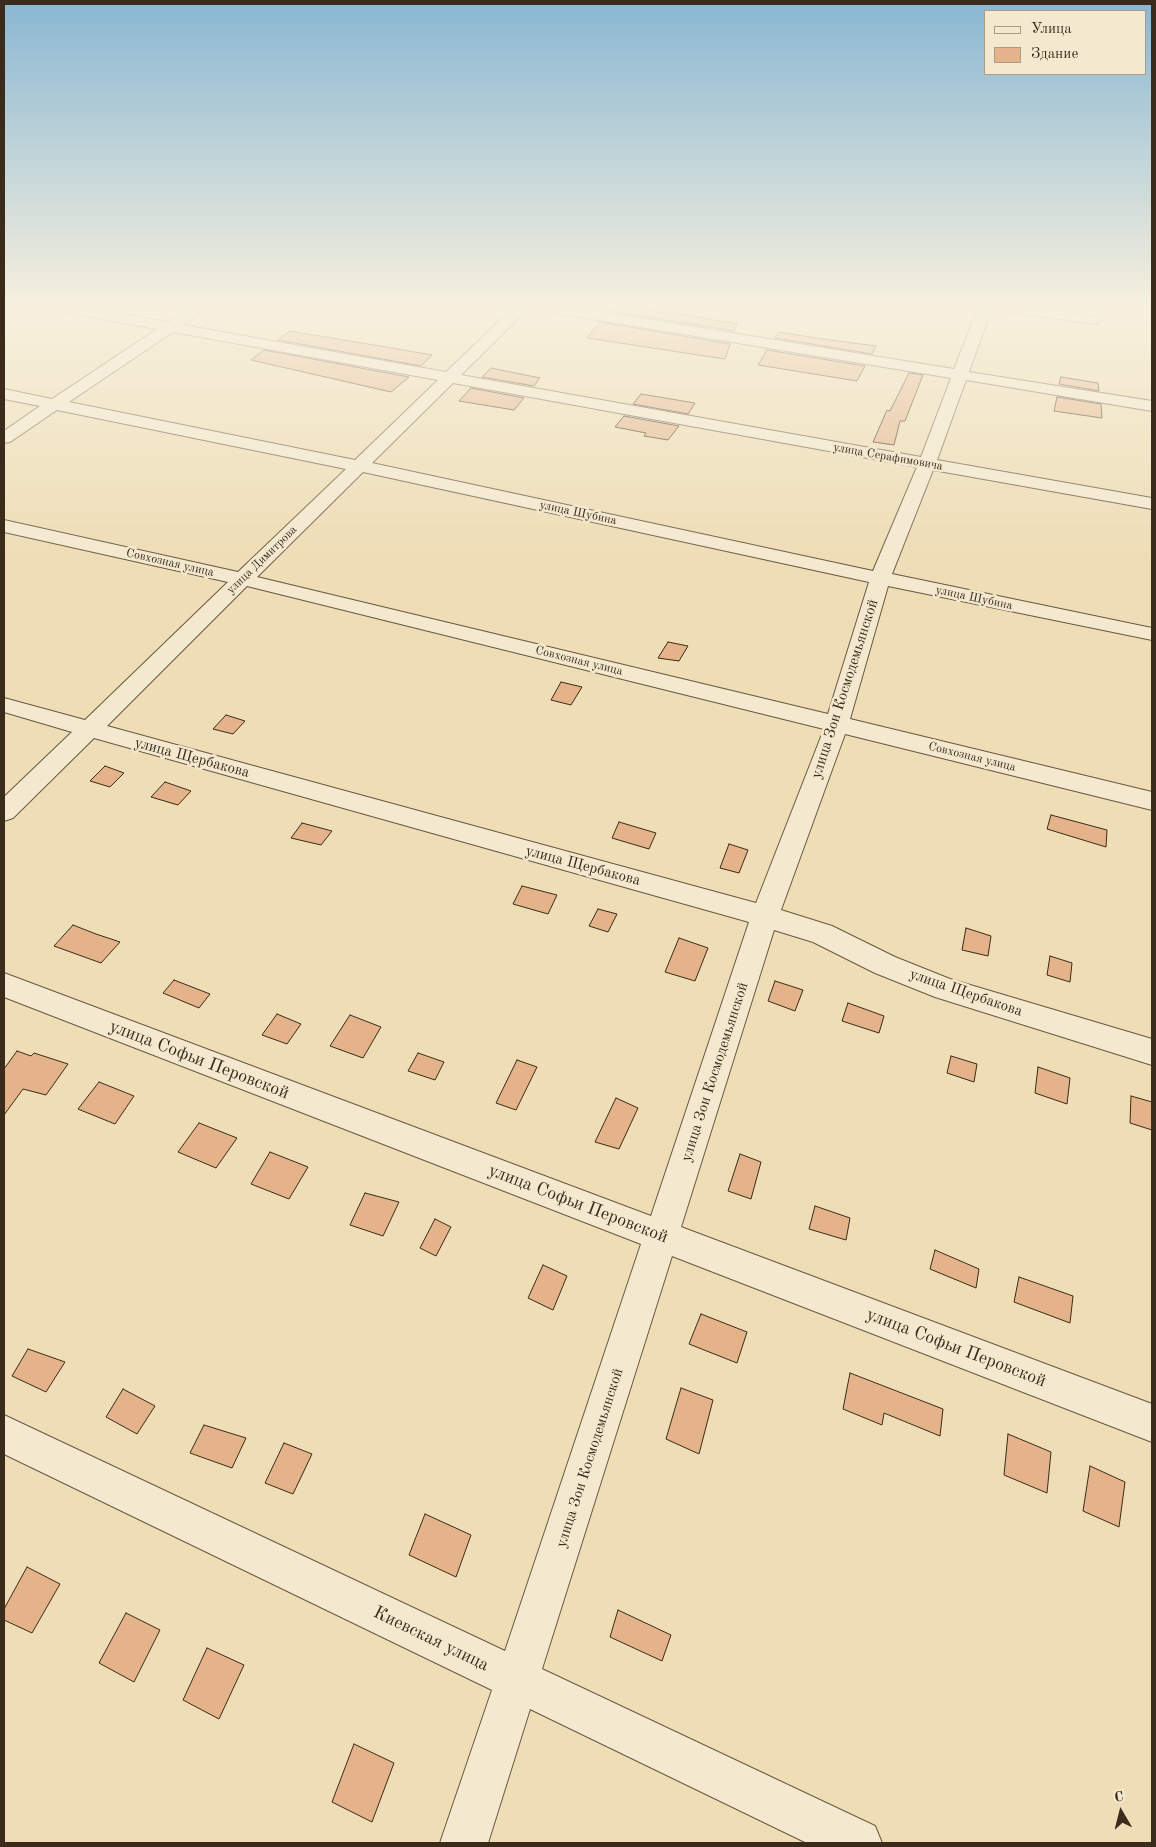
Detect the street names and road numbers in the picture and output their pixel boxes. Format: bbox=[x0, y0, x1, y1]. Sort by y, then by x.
street label: улица Серафимовича bbox=[832, 440, 944, 474]
street label: улица Шубина bbox=[538, 498, 618, 528]
street label: улица Димитрова bbox=[224, 523, 300, 597]
street label: Совхозная улица bbox=[125, 546, 215, 580]
street label: улица Шубина bbox=[934, 583, 1014, 613]
street label: улица Зои Космодемьянской bbox=[807, 597, 883, 781]
street label: Совхозная улица bbox=[534, 643, 624, 679]
street label: улица Щербакова bbox=[132, 734, 252, 782]
street label: Совхозная улица bbox=[927, 739, 1017, 775]
street label: улица Щербакова bbox=[523, 842, 643, 890]
street label: улица Щербакова bbox=[907, 965, 1025, 1021]
street label: улица Зои Космодемьянской bbox=[677, 980, 753, 1164]
street label: улица Софьи Перовской bbox=[106, 1016, 292, 1104]
street label: улица Софьи Перовской bbox=[485, 1160, 671, 1248]
street label: улица Софьи Перовской bbox=[863, 1304, 1049, 1392]
street label: улица Зои Космодемьянской bbox=[552, 1366, 628, 1550]
street label: Киевская улица bbox=[370, 1602, 492, 1676]

